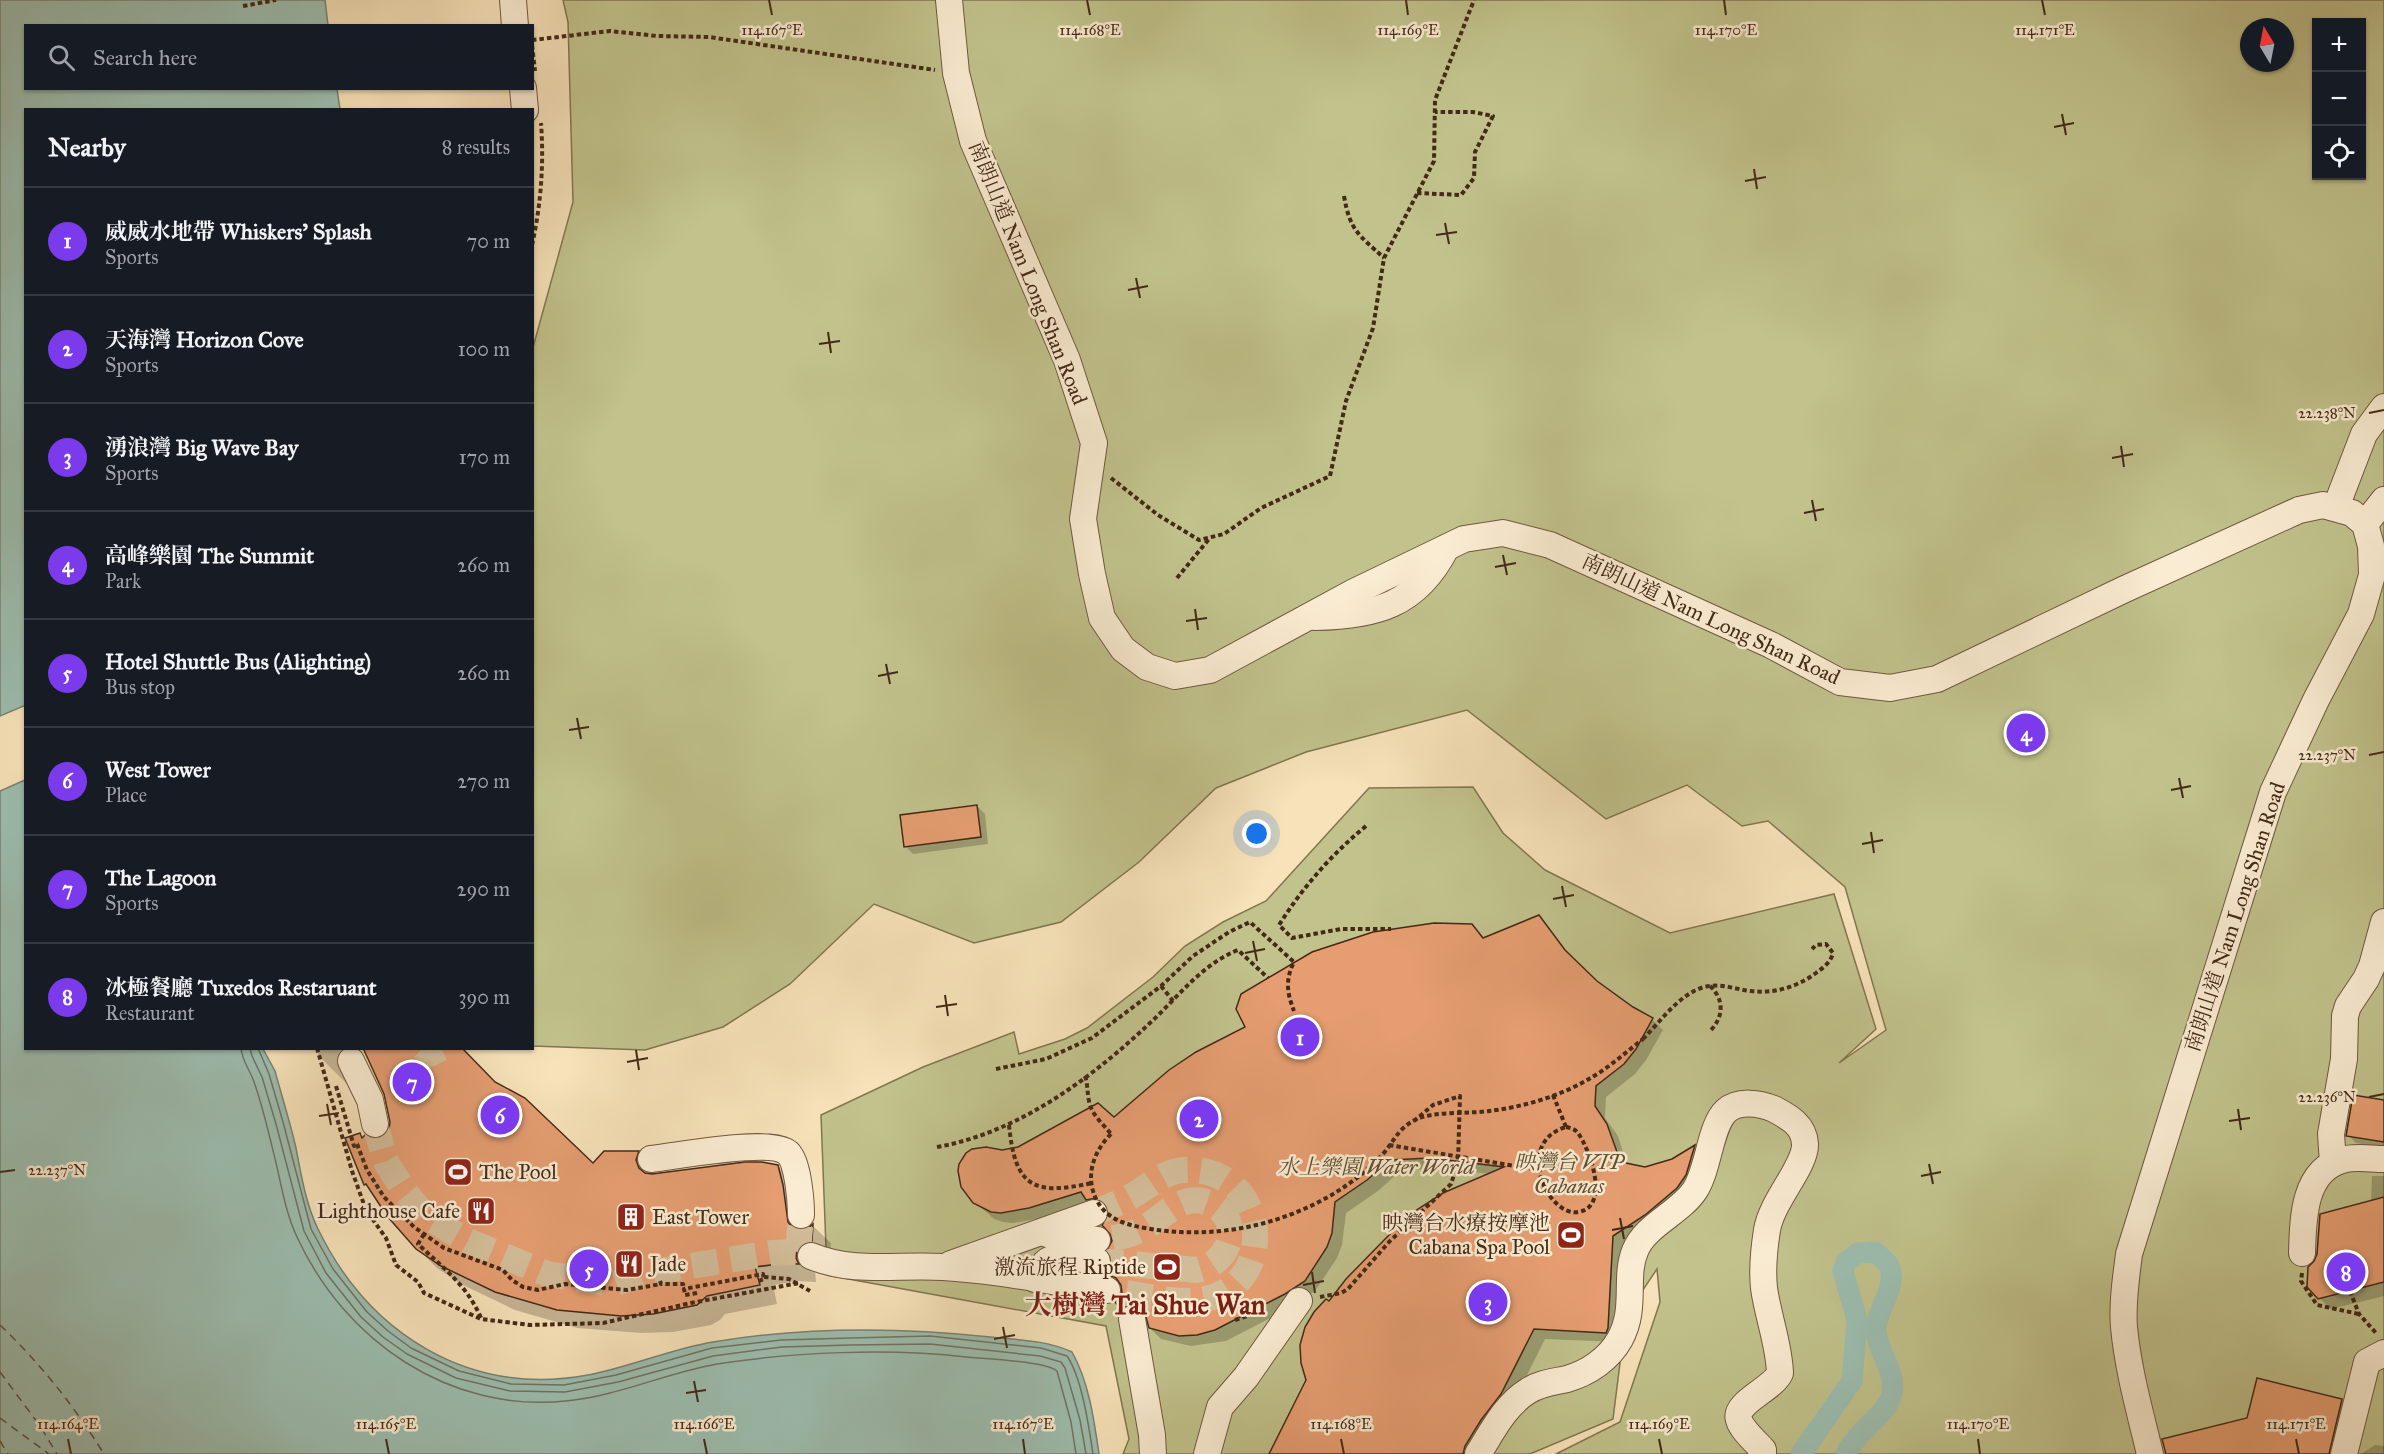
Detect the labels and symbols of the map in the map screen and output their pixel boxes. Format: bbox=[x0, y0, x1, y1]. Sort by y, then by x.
north arrow bbox=[2240, 18, 2294, 72]
text: 114.167°E bbox=[741, 21, 803, 39]
text: 114.168°E bbox=[1059, 21, 1121, 39]
text: 114.169°E bbox=[1377, 21, 1439, 39]
text: 114.170°E bbox=[1695, 21, 1758, 39]
text: 114.171°E bbox=[2015, 21, 2075, 39]
street label: 南朗山道 Nam Long Shan Road bbox=[963, 137, 1093, 409]
text: 22.238°N bbox=[2298, 404, 2356, 422]
street label: 南朗山道 Nam Long Shan Road bbox=[1578, 548, 1845, 691]
pin: 4 bbox=[2006, 710, 2046, 756]
text: 22.237°N bbox=[2298, 746, 2356, 764]
street label: 南朗山道 Nam Long Shan Road bbox=[2179, 778, 2291, 1055]
your location bbox=[1242, 819, 1271, 848]
pin: 1 bbox=[1280, 1014, 1320, 1060]
pin: 7 bbox=[392, 1060, 432, 1104]
text: 22.236°N bbox=[2298, 1088, 2356, 1106]
pin: 6 bbox=[480, 1092, 520, 1138]
pin: 2 bbox=[1180, 1096, 1218, 1142]
park label: 映灣台 VIP Cabanas bbox=[1514, 1149, 1626, 1199]
park label: 水上樂園 Water World bbox=[1278, 1154, 1476, 1180]
sports icon: The Pool bbox=[442, 1156, 474, 1188]
place label: The Pool bbox=[479, 1159, 557, 1185]
text: 22.237°N bbox=[28, 1161, 86, 1179]
restaurant icon: Lighthouse Cafe bbox=[465, 1195, 497, 1227]
place label: Lighthouse Cafe bbox=[317, 1198, 460, 1224]
building icon: East Tower bbox=[615, 1201, 647, 1233]
place label: East Tower bbox=[652, 1204, 749, 1230]
place label: 映灣台水療按摩池 Cabana Spa Pool bbox=[1382, 1210, 1550, 1260]
sports icon: 映灣台水療按摩池 Cabana Spa Pool bbox=[1555, 1219, 1587, 1251]
pin: 5 bbox=[570, 1246, 608, 1292]
restaurant icon: Jade bbox=[613, 1248, 645, 1280]
pin: 8 bbox=[2326, 1250, 2366, 1294]
place label: Jade bbox=[648, 1251, 686, 1277]
sports icon: 激流旅程 Riptide bbox=[1151, 1251, 1183, 1283]
place label: 激流旅程 Riptide bbox=[994, 1254, 1146, 1280]
pin: 3 bbox=[1468, 1280, 1508, 1324]
district label: 大樹灣 Tai Shue Wan bbox=[1025, 1288, 1266, 1321]
text: 114.164°E bbox=[37, 1415, 99, 1433]
text: 114.165°E bbox=[356, 1415, 416, 1433]
text: 114.166°E bbox=[673, 1415, 735, 1433]
text: 114.167°E bbox=[992, 1415, 1054, 1433]
text: 114.168°E bbox=[1310, 1415, 1372, 1433]
text: 114.169°E bbox=[1628, 1415, 1690, 1433]
text: 114.170°E bbox=[1947, 1415, 2010, 1433]
text: 114.171°E bbox=[2266, 1415, 2326, 1433]

